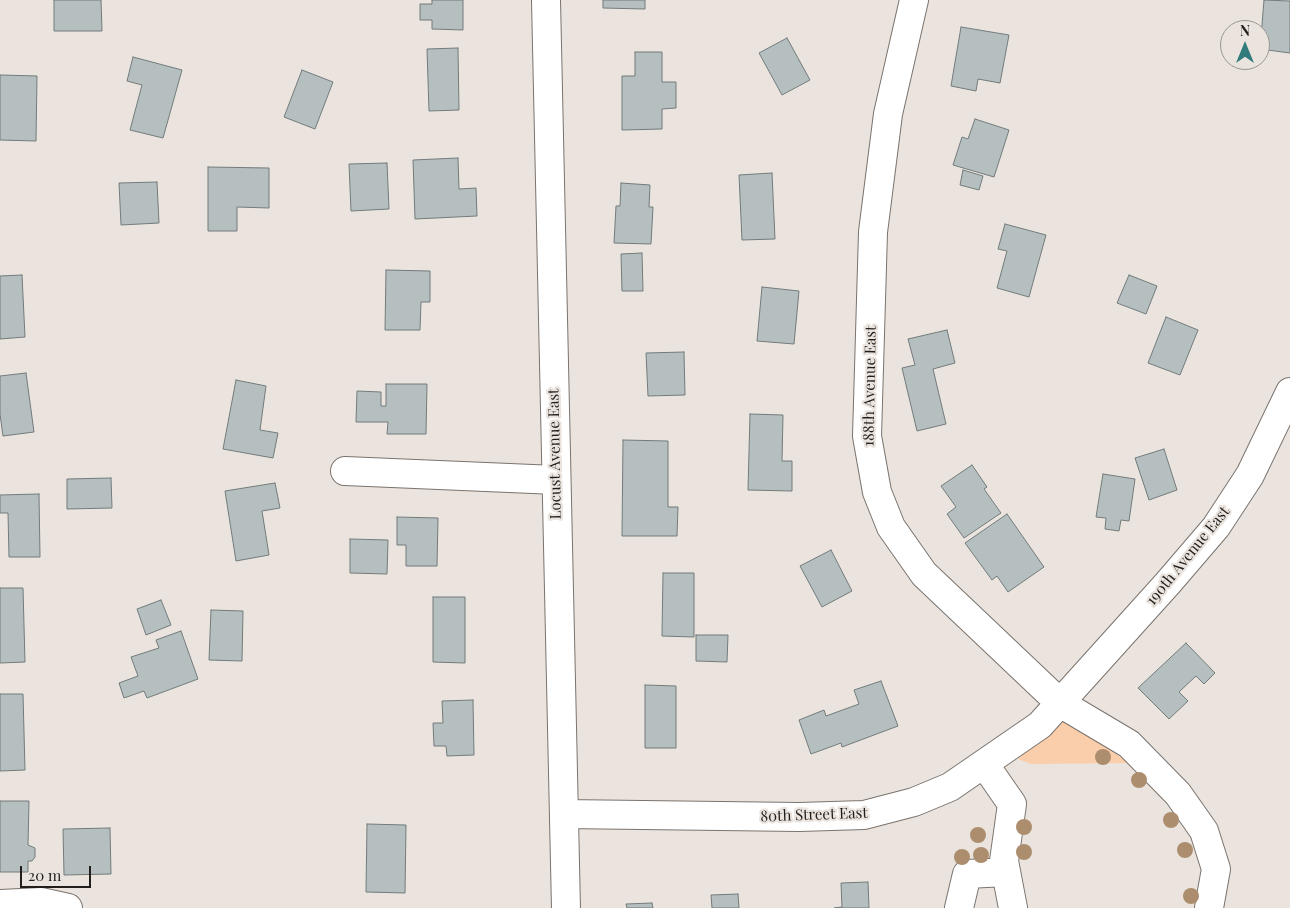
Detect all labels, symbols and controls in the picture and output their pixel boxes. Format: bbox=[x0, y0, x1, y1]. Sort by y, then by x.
north arrow bbox=[1220, 20, 1270, 70]
text: N bbox=[1240, 21, 1250, 40]
street label: 188th Avenue East bbox=[860, 325, 880, 447]
street label: Locust Avenue East bbox=[545, 389, 565, 519]
street label: 190th Avenue East bbox=[1143, 503, 1233, 609]
street label: 80th Street East bbox=[760, 804, 868, 826]
scale bar bbox=[22, 856, 94, 888]
text: 20 m bbox=[28, 865, 61, 885]

